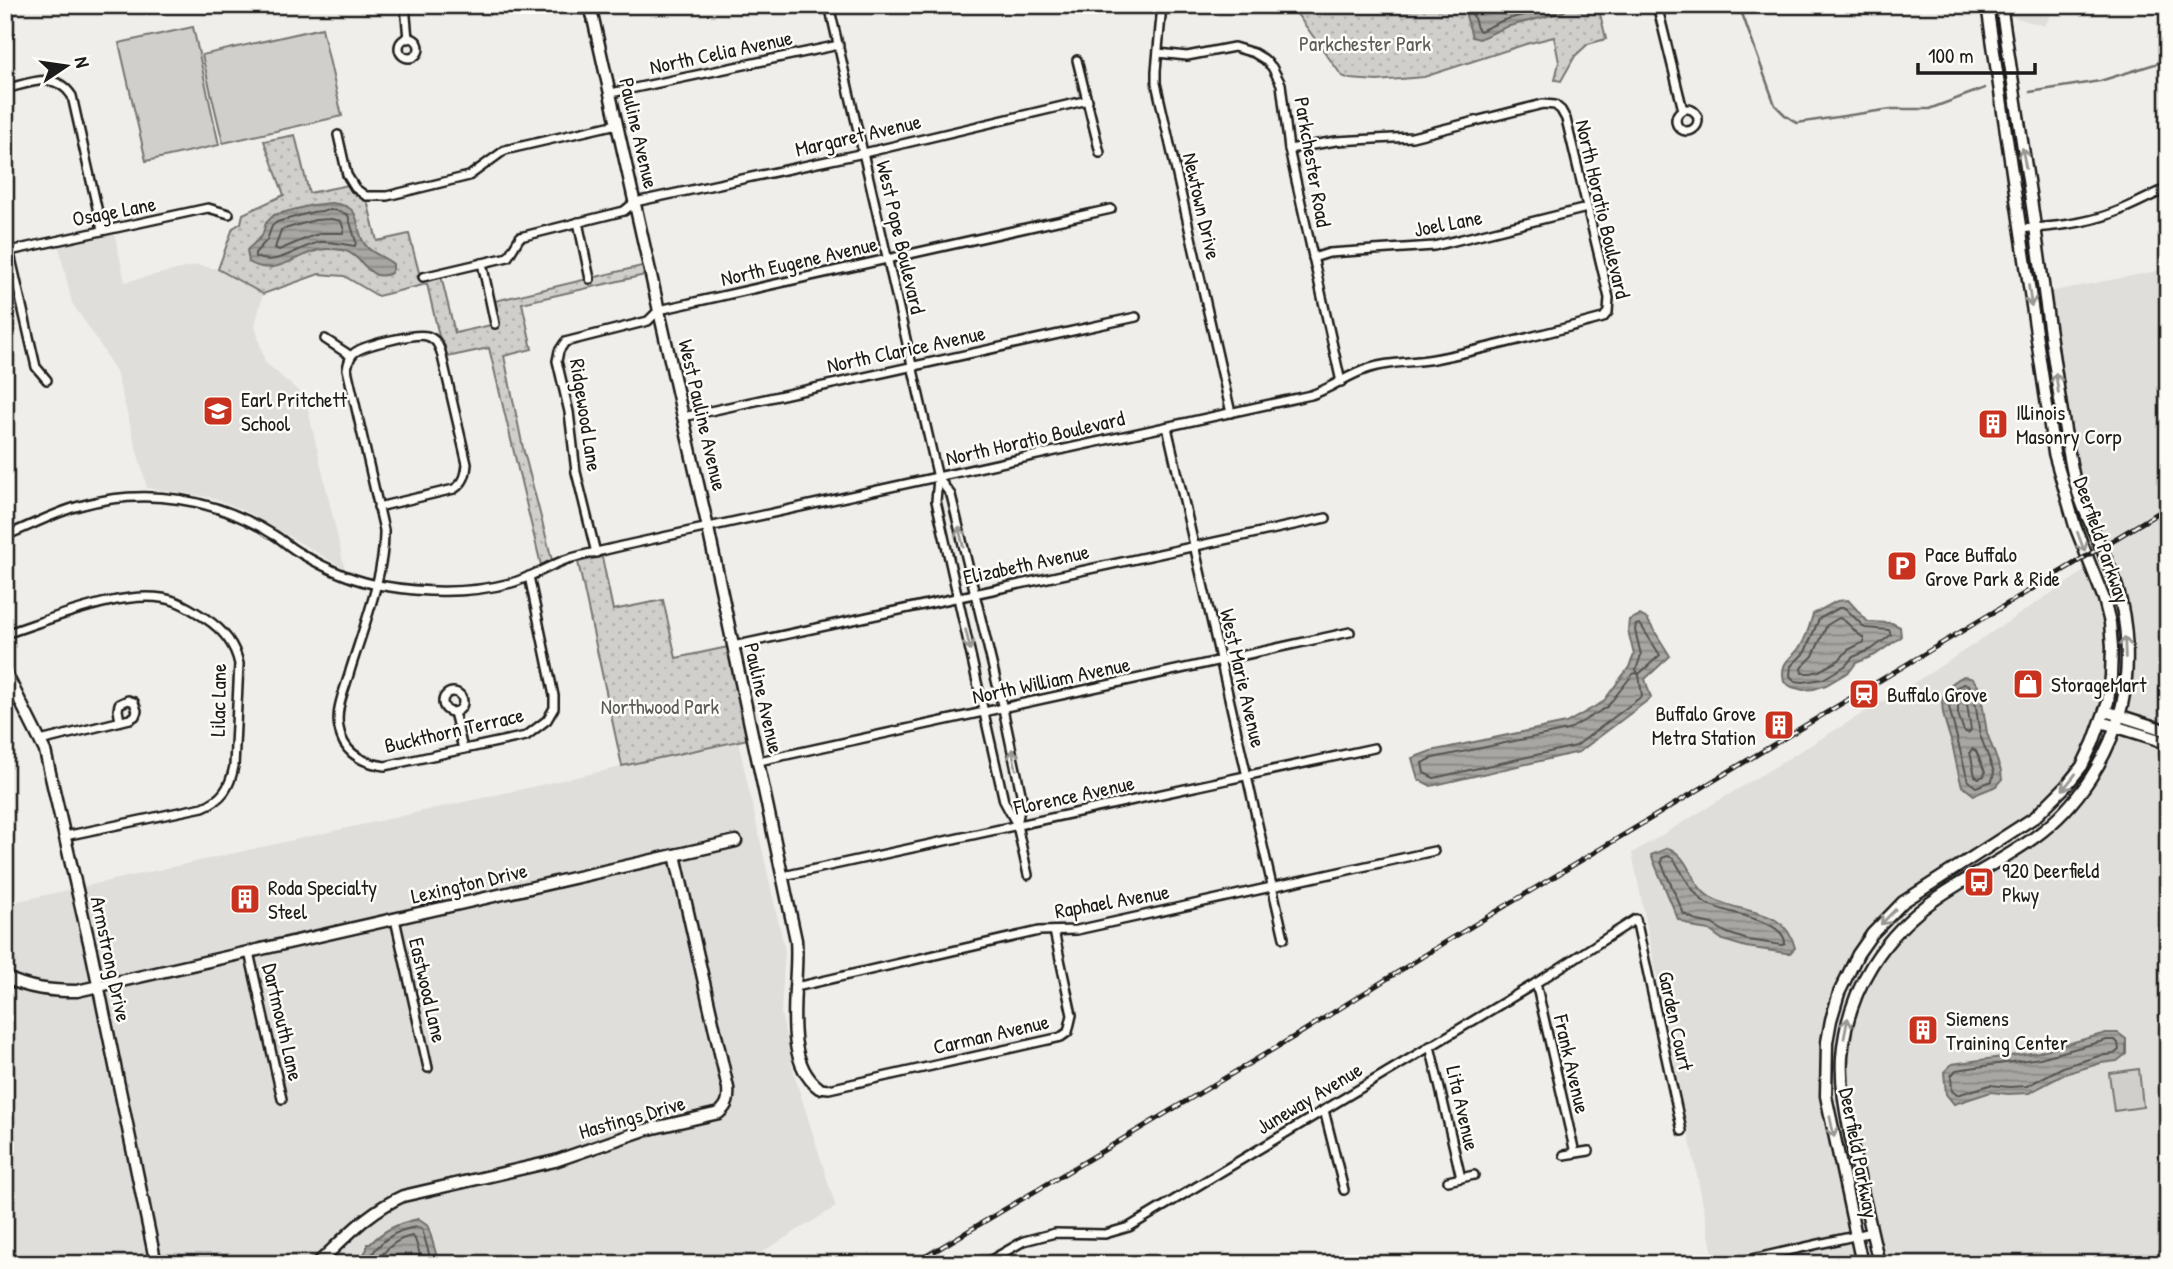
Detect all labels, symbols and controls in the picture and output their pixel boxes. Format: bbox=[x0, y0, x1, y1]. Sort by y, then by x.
street label: North Celia Avenue bbox=[647, 23, 795, 81]
park label: Parkchester Park bbox=[1299, 29, 1431, 58]
north arrow bbox=[32, 32, 102, 102]
scale bar bbox=[1918, 32, 2035, 76]
text: 100 m bbox=[1928, 41, 1974, 70]
text: N bbox=[69, 54, 96, 70]
street label: Pauline Avenue bbox=[612, 75, 666, 191]
street label: Parkchester Road bbox=[1287, 95, 1339, 229]
street label: Margaret Avenue bbox=[792, 106, 924, 164]
street label: North Horatio Boulevard bbox=[1568, 117, 1638, 301]
one-way arrow bbox=[2017, 147, 2030, 169]
street label: Newtown Drive bbox=[1176, 150, 1228, 262]
street label: West Pope Boulevard bbox=[869, 157, 933, 317]
street label: Osage Lane bbox=[70, 189, 158, 233]
street label: Joel Lane bbox=[1411, 202, 1485, 244]
street label: North Eugene Avenue bbox=[718, 229, 880, 293]
one-way arrow bbox=[2024, 284, 2037, 307]
street label: North Clarice Avenue bbox=[824, 318, 988, 380]
street label: West Pauline Avenue bbox=[672, 337, 734, 493]
street label: Ridgewood Lane bbox=[563, 357, 609, 473]
one-way arrow bbox=[2050, 372, 2063, 394]
place label: Earl Pritchett School bbox=[241, 385, 348, 438]
school or university icon: Earl Pritchett School bbox=[201, 394, 235, 428]
place label: Illinois Masonry Corp bbox=[2016, 398, 2122, 451]
street label: North Horatio Boulevard bbox=[943, 403, 1127, 473]
building icon: Illinois Masonry Corp bbox=[1976, 407, 2010, 441]
street label: Deerfield Parkway bbox=[2067, 473, 2137, 607]
one-way arrow bbox=[954, 526, 968, 549]
one-way arrow bbox=[2075, 530, 2088, 552]
street label: Elizabeth Avenue bbox=[960, 537, 1092, 591]
place label: Pace Buffalo Grove Park & Ride bbox=[1925, 540, 2060, 593]
parking icon: Pace Buffalo Grove Park & Ride bbox=[1885, 549, 1919, 583]
street label: West Marie Avenue bbox=[1213, 606, 1273, 750]
one-way arrow bbox=[961, 628, 975, 651]
one-way arrow bbox=[2119, 636, 2132, 659]
street label: Pauline Avenue bbox=[737, 640, 791, 756]
street label: North William Avenue bbox=[969, 649, 1133, 711]
street label: Lilac Lane bbox=[203, 663, 233, 737]
shop icon: StorageMart bbox=[2011, 667, 2045, 701]
place label: StorageMart bbox=[2051, 670, 2147, 699]
station icon: Buffalo Grove bbox=[1847, 677, 1881, 711]
place label: Buffalo Grove bbox=[1887, 680, 1988, 709]
park label: Northwood Park bbox=[601, 692, 720, 721]
place label: Buffalo Grove Metra Station bbox=[1652, 699, 1756, 752]
street label: Buckthorn Terrace bbox=[382, 700, 526, 760]
building icon: Buffalo Grove Metra Station bbox=[1762, 708, 1796, 742]
one-way arrow bbox=[1006, 748, 1020, 771]
street label: Florence Avenue bbox=[1010, 768, 1137, 822]
one-way arrow bbox=[2061, 772, 2077, 790]
street label: Lexington Drive bbox=[408, 856, 530, 910]
place label: 920 Deerfield Pkwy bbox=[2002, 856, 2099, 909]
bus stop icon: 920 Deerfield Pkwy bbox=[1962, 865, 1996, 899]
place label: Roda Specialty Steel bbox=[268, 873, 377, 926]
street label: Raphael Avenue bbox=[1052, 877, 1172, 925]
building icon: Roda Specialty Steel bbox=[228, 882, 262, 916]
street label: Armstrong Drive bbox=[84, 894, 138, 1024]
one-way arrow bbox=[1879, 908, 1896, 925]
street label: Eastwood Lane bbox=[402, 935, 454, 1045]
street label: Dartmouth Lane bbox=[255, 961, 311, 1083]
street label: Garden Court bbox=[1651, 969, 1701, 1074]
place label: Siemens Training Center bbox=[1946, 1004, 2068, 1057]
street label: Carman Avenue bbox=[930, 1007, 1052, 1061]
street label: Frank Avenue bbox=[1546, 1011, 1597, 1116]
building icon: Siemens Training Center bbox=[1906, 1013, 1940, 1047]
one-way arrow bbox=[1840, 1017, 1854, 1040]
street label: Juneway Avenue bbox=[1251, 1055, 1367, 1141]
street label: Lita Avenue bbox=[1439, 1063, 1487, 1153]
street label: Deerfield Parkway bbox=[1832, 1085, 1886, 1221]
street label: Hastings Drive bbox=[575, 1088, 689, 1146]
one-way arrow bbox=[1825, 1115, 1839, 1138]

